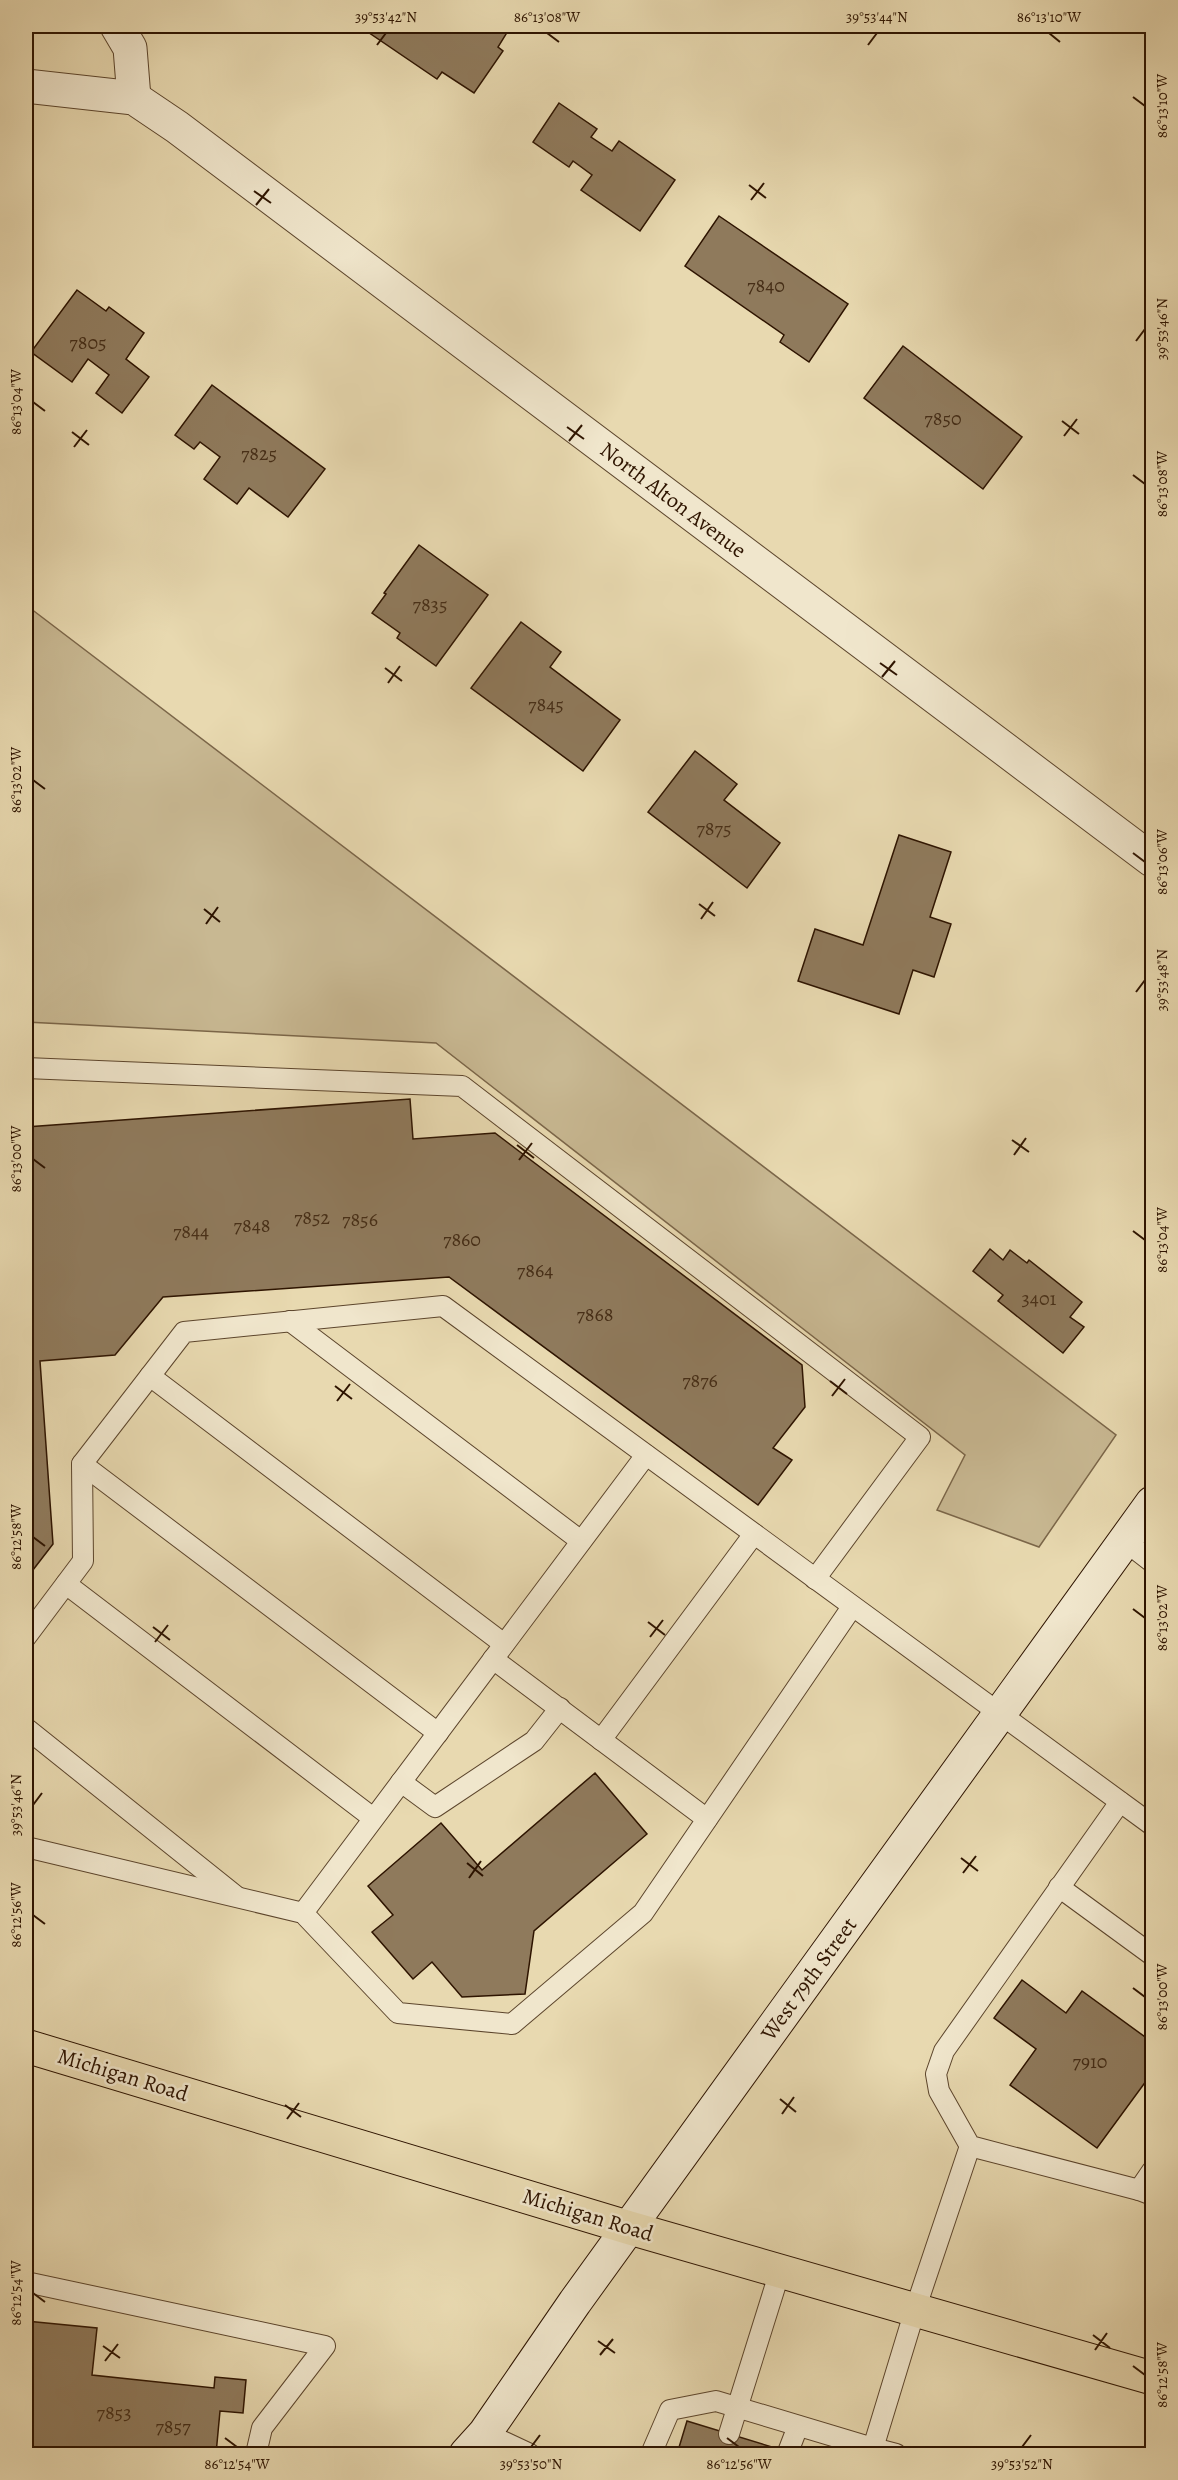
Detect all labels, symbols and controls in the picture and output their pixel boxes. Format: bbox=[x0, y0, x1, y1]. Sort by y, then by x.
text: 39°53'42"N bbox=[355, 7, 417, 27]
text: 86°13'08"W bbox=[514, 7, 580, 27]
text: 39°53'44"N bbox=[846, 7, 908, 27]
text: 86°13'10"W bbox=[1017, 7, 1081, 27]
text: 86°13'10"W bbox=[1152, 74, 1172, 138]
house number: 7840 bbox=[747, 272, 785, 299]
text: 39°53'46"N bbox=[1152, 298, 1172, 360]
house number: 7805 bbox=[69, 329, 107, 356]
text: 86°13'04"W bbox=[6, 369, 26, 435]
house number: 7850 bbox=[924, 405, 962, 432]
street label: North Alton Avenue bbox=[594, 435, 752, 565]
house number: 7825 bbox=[241, 440, 277, 467]
text: 86°13'08"W bbox=[1152, 451, 1172, 517]
house number: 7835 bbox=[412, 591, 448, 618]
house number: 7845 bbox=[528, 691, 564, 718]
text: 86°13'02"W bbox=[6, 747, 26, 813]
house number: 7875 bbox=[696, 815, 732, 842]
text: 86°13'06"W bbox=[1152, 829, 1172, 895]
text: 39°53'48"N bbox=[1152, 949, 1172, 1011]
text: 86°13'00"W bbox=[6, 1125, 26, 1193]
house number: 7852 bbox=[294, 1204, 331, 1231]
house number: 7856 bbox=[342, 1206, 378, 1233]
text: 86°13'04"W bbox=[1152, 1207, 1172, 1273]
house number: 7848 bbox=[234, 1212, 270, 1239]
house number: 7844 bbox=[173, 1218, 209, 1245]
house number: 7860 bbox=[443, 1226, 481, 1253]
house number: 7864 bbox=[517, 1257, 553, 1284]
house number: 3401 bbox=[1022, 1285, 1057, 1312]
house number: 7868 bbox=[576, 1301, 614, 1328]
house number: 7876 bbox=[682, 1367, 718, 1394]
text: 86°12'58"W bbox=[6, 1504, 26, 1570]
text: 86°13'02"W bbox=[1152, 1585, 1172, 1651]
text: 39°53'46"N bbox=[6, 1774, 26, 1836]
text: 86°12'56"W bbox=[6, 1882, 26, 1948]
street label: West 79th Street bbox=[753, 1911, 864, 2048]
text: 86°13'00"W bbox=[1152, 1963, 1172, 2031]
street label: Michigan Road bbox=[54, 2041, 192, 2109]
house number: 7910 bbox=[1073, 2048, 1108, 2075]
street label: Michigan Road bbox=[519, 2181, 657, 2249]
text: 86°12'54"W bbox=[6, 2260, 26, 2326]
text: 86°12'58"W bbox=[1152, 2342, 1172, 2408]
house number: 7853 bbox=[96, 2399, 132, 2426]
house number: 7857 bbox=[155, 2413, 191, 2440]
text: 86°12'54"W bbox=[204, 2454, 270, 2474]
text: 39°53'50"N bbox=[500, 2454, 563, 2474]
text: 86°12'56"W bbox=[706, 2454, 772, 2474]
text: 39°53'52"N bbox=[991, 2454, 1053, 2474]

